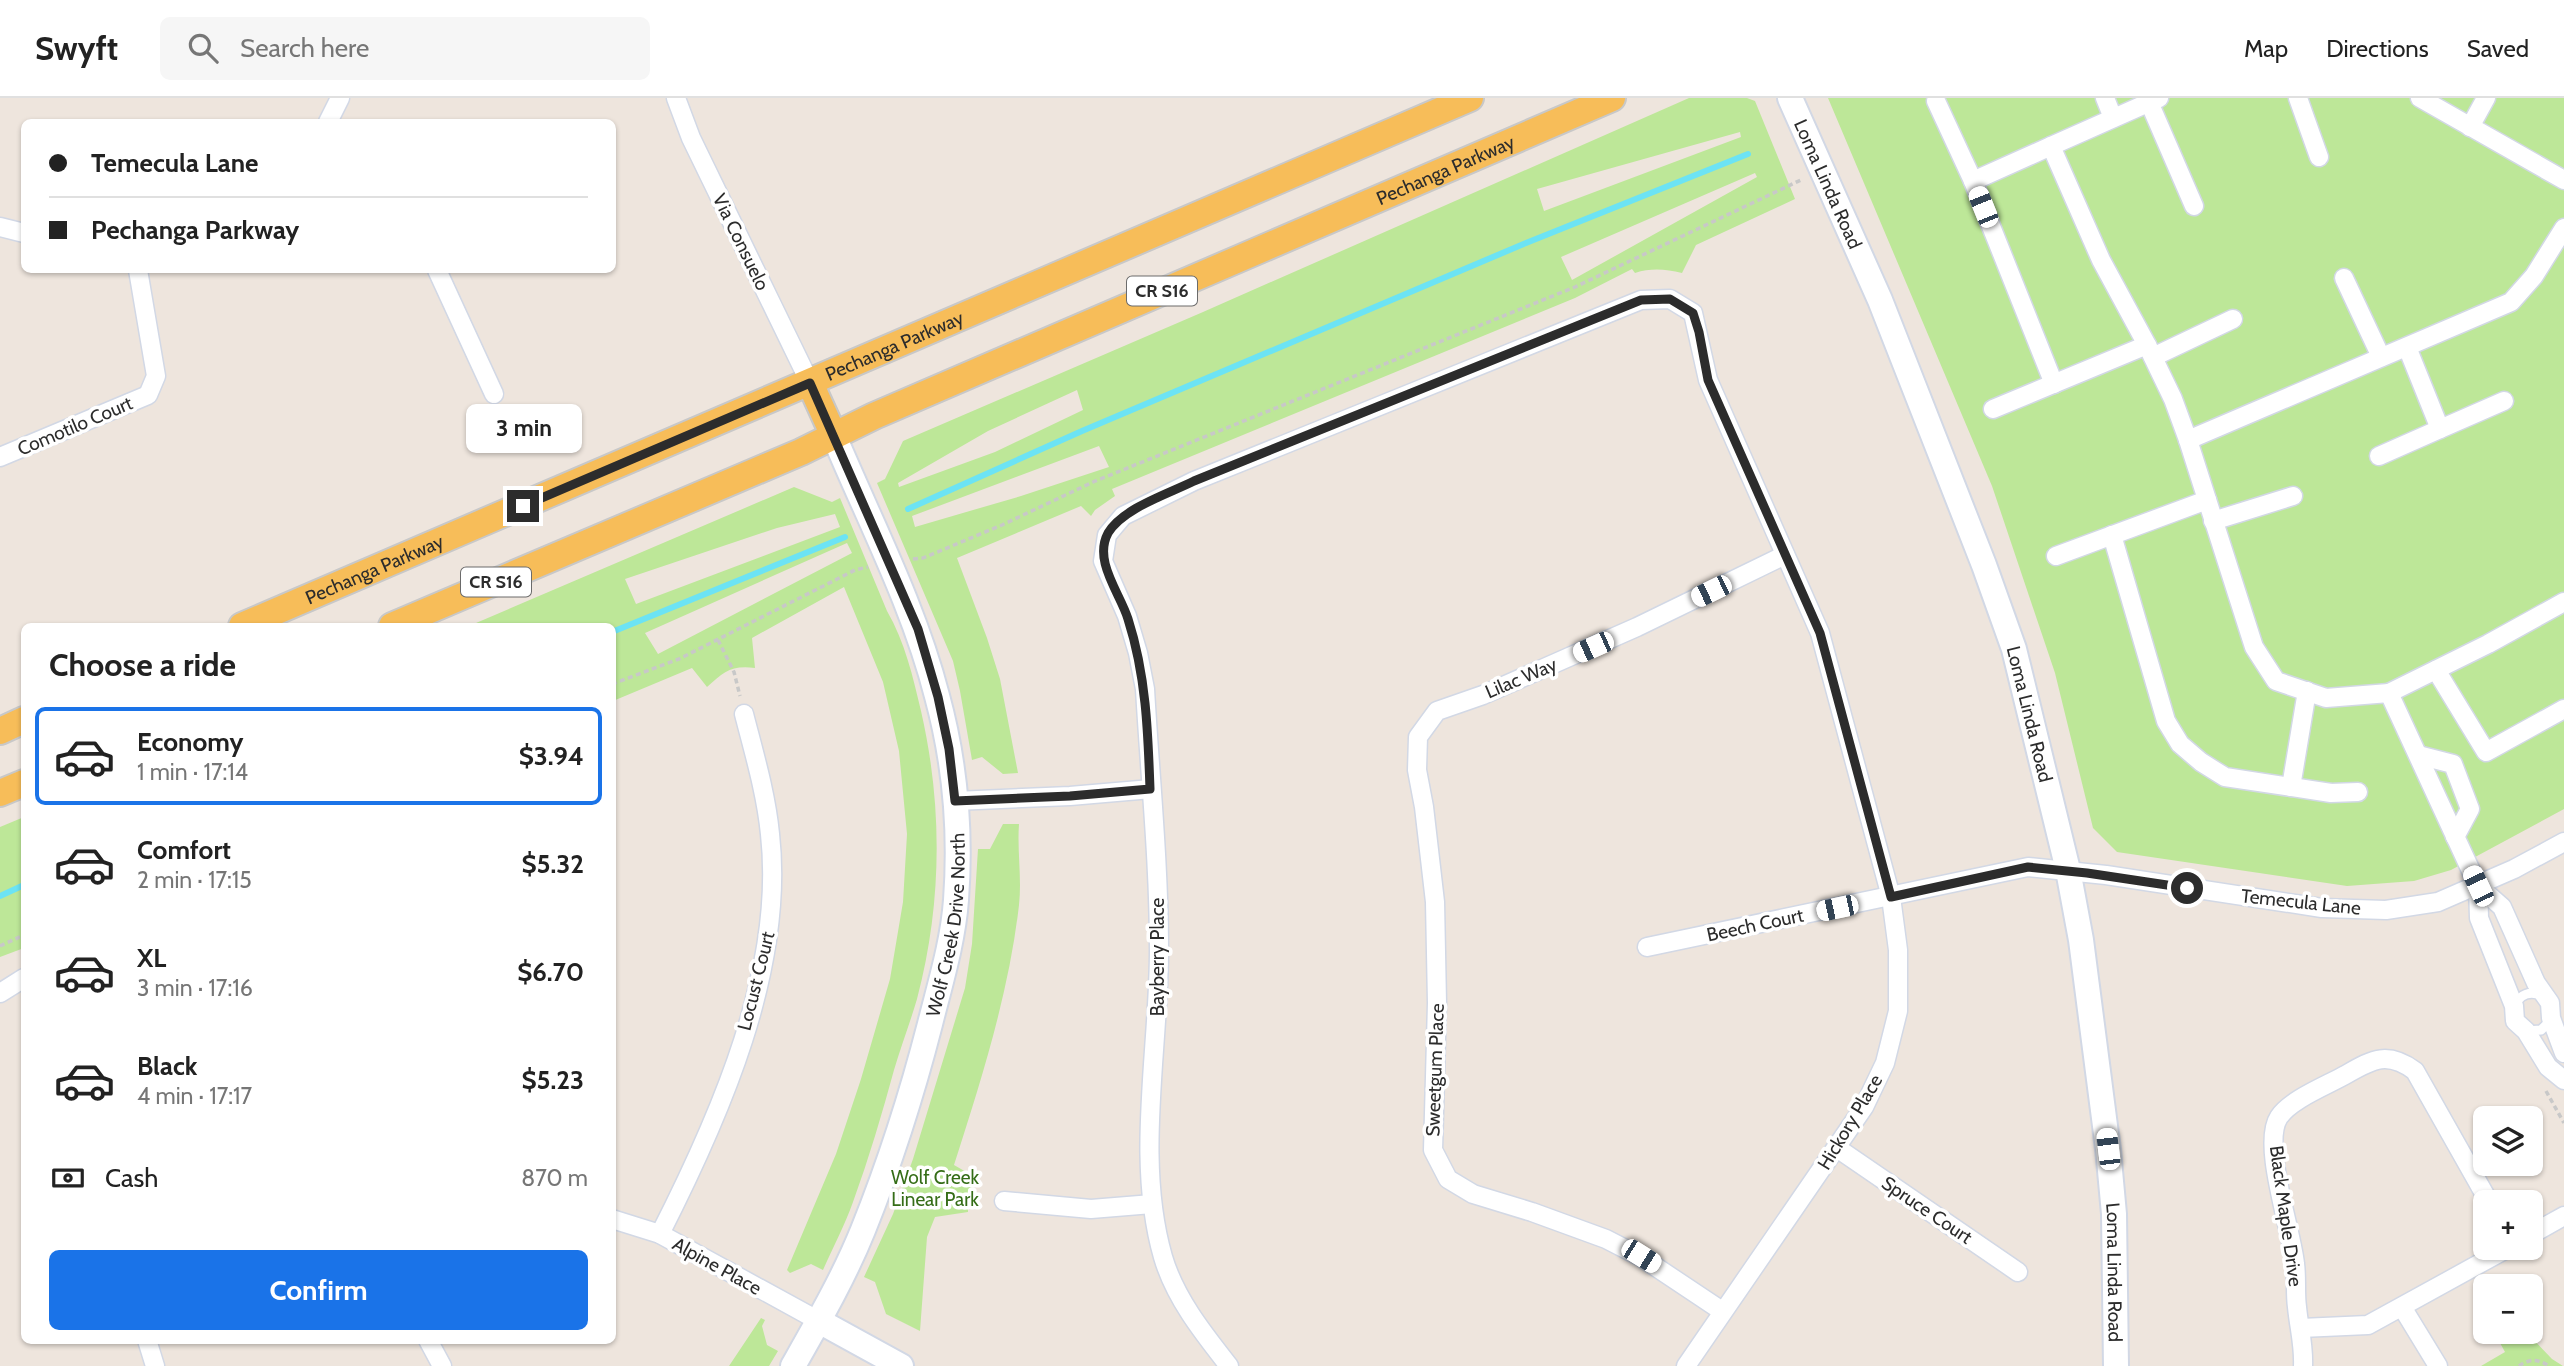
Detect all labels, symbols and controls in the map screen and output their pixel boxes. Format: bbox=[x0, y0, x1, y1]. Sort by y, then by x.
search box bbox=[160, 17, 650, 80]
text: Swyft bbox=[35, 28, 118, 68]
icon: search bbox=[184, 29, 222, 67]
text: Search here bbox=[240, 32, 369, 64]
text: Map bbox=[2244, 34, 2288, 63]
text: Directions bbox=[2326, 34, 2429, 63]
text: Saved bbox=[2467, 34, 2529, 63]
street label: Loma Linda Road bbox=[1789, 116, 1867, 252]
street label: Pechanga Parkway bbox=[1373, 130, 1518, 210]
text: Temecula Lane bbox=[91, 147, 258, 179]
car bbox=[1966, 184, 2001, 230]
street label: Via Consuelo bbox=[708, 190, 774, 294]
text: Pechanga Parkway bbox=[91, 214, 299, 246]
road number: CR S16 bbox=[1127, 276, 1197, 306]
street label: Pechanga Parkway bbox=[822, 306, 967, 385]
street label: Comotilo Court bbox=[14, 391, 136, 461]
callout: 3 min bbox=[465, 404, 581, 454]
text: 3 min bbox=[496, 414, 552, 442]
route end bbox=[507, 490, 539, 522]
street label: Pechanga Parkway bbox=[302, 529, 447, 609]
road number: CR S16 bbox=[461, 568, 531, 596]
car bbox=[1688, 572, 1735, 610]
car bbox=[1570, 629, 1617, 665]
street label: Loma Linda Road bbox=[2002, 644, 2058, 784]
text: Choose a ride bbox=[49, 645, 236, 684]
street label: Lilac Way bbox=[1482, 652, 1561, 703]
icon: car bbox=[53, 725, 116, 788]
text: Economy bbox=[137, 726, 243, 758]
text: $3.94 bbox=[519, 740, 584, 772]
text: 1 min · 17:14 bbox=[137, 758, 248, 786]
icon: car bbox=[53, 833, 116, 896]
street label: Wolf Creek Drive North bbox=[921, 833, 969, 1019]
text: Comfort bbox=[137, 834, 231, 866]
text: $5.32 bbox=[521, 848, 584, 880]
car bbox=[2460, 863, 2497, 909]
text: 2 min · 17:15 bbox=[137, 866, 252, 894]
route start bbox=[2171, 872, 2203, 904]
street label: Temecula Lane bbox=[2240, 884, 2362, 920]
car bbox=[1815, 893, 1860, 923]
street label: Bayberry Place bbox=[1146, 898, 1169, 1016]
street label: Beech Court bbox=[1705, 903, 1806, 946]
street label: Locust Court bbox=[733, 929, 780, 1033]
icon: car bbox=[53, 941, 116, 1004]
text: XL bbox=[137, 942, 166, 974]
text: $6.70 bbox=[517, 956, 584, 988]
text: 3 min · 17:16 bbox=[137, 974, 253, 1002]
street label: Sweetgum Place bbox=[1421, 1003, 1449, 1137]
icon: car bbox=[53, 1049, 116, 1112]
text: Black bbox=[137, 1050, 197, 1082]
text: $5.23 bbox=[521, 1064, 584, 1096]
street label: Hickory Place bbox=[1813, 1070, 1888, 1174]
text: 4 min · 17:17 bbox=[137, 1082, 252, 1110]
map controls bbox=[2473, 1106, 2543, 1344]
button: layers bbox=[2473, 1106, 2543, 1176]
car bbox=[2096, 1127, 2121, 1171]
street label: Black Maple Drive bbox=[2265, 1144, 2307, 1288]
icon: cash bbox=[49, 1159, 87, 1197]
text: Cash bbox=[105, 1162, 158, 1194]
text: 870 m bbox=[521, 1164, 588, 1192]
park label: Wolf Creek Linear Park bbox=[891, 1166, 979, 1211]
street label: Spruce Court bbox=[1877, 1171, 1977, 1249]
button: + bbox=[2473, 1190, 2543, 1260]
street label: Loma Linda Road bbox=[2102, 1202, 2127, 1342]
street label: Alpine Place bbox=[669, 1232, 766, 1300]
car bbox=[1618, 1236, 1665, 1276]
button: Confirm bbox=[49, 1250, 588, 1330]
button: − bbox=[2473, 1274, 2543, 1344]

